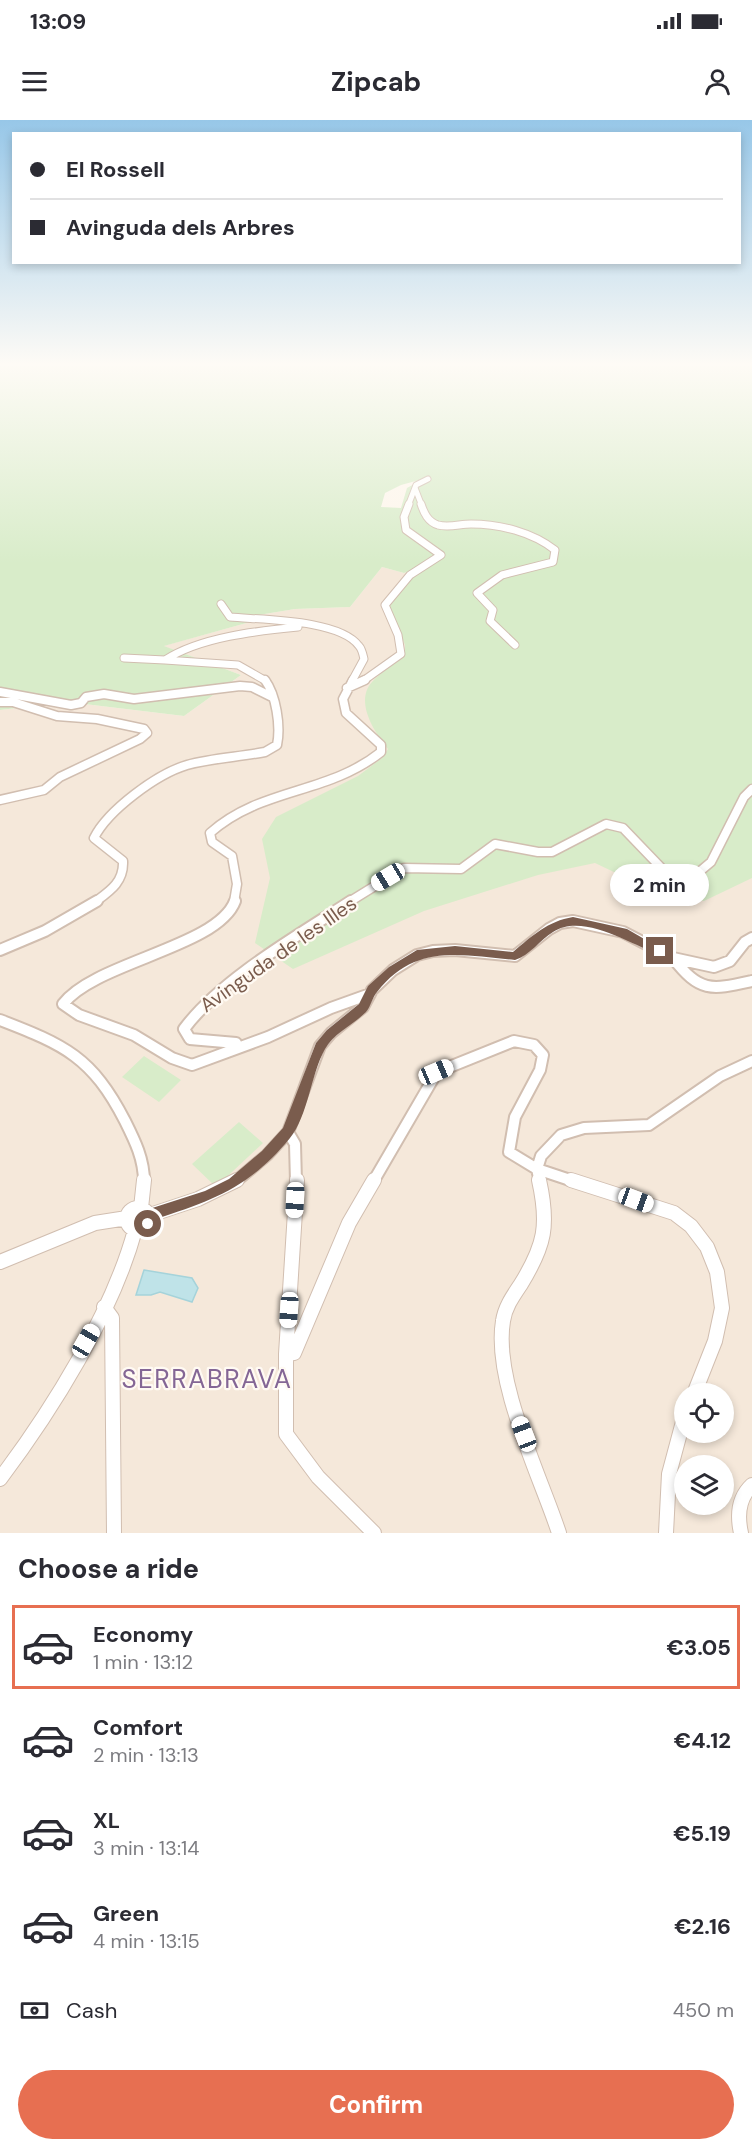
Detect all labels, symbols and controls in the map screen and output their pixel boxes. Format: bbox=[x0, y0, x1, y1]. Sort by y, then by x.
text: 13:09 bbox=[30, 7, 86, 36]
text: Zipcab bbox=[331, 64, 421, 99]
icon: menu bbox=[18, 65, 51, 98]
icon: person bbox=[701, 65, 734, 98]
text: El Rossell bbox=[66, 155, 165, 184]
text: Avinguda dels Arbres bbox=[66, 213, 295, 242]
car bbox=[368, 860, 408, 894]
callout: 2 min bbox=[610, 864, 710, 906]
text: 2 min bbox=[633, 872, 686, 898]
street label: Avinguda de les Illes bbox=[194, 890, 362, 1018]
route end bbox=[646, 937, 673, 964]
car bbox=[416, 1057, 456, 1087]
car bbox=[285, 1182, 305, 1218]
car bbox=[616, 1185, 656, 1215]
route start bbox=[134, 1210, 161, 1237]
car bbox=[279, 1291, 299, 1329]
car bbox=[69, 1321, 103, 1361]
district label: SERRABRAVA bbox=[122, 1362, 292, 1396]
map controls bbox=[674, 1383, 734, 1515]
button: locate bbox=[674, 1383, 734, 1443]
car bbox=[509, 1414, 539, 1454]
button: layers bbox=[674, 1455, 734, 1515]
text: Choose a ride bbox=[18, 1551, 199, 1586]
icon: car bbox=[21, 1620, 75, 1674]
text: Economy bbox=[93, 1620, 193, 1649]
text: €3.05 bbox=[667, 1633, 731, 1662]
text: 1 min · 13:12 bbox=[93, 1649, 193, 1675]
icon: car bbox=[21, 1713, 75, 1767]
text: Comfort bbox=[93, 1713, 183, 1742]
text: €4.12 bbox=[674, 1726, 731, 1755]
text: 2 min · 13:13 bbox=[93, 1742, 199, 1768]
icon: car bbox=[21, 1806, 75, 1860]
text: XL bbox=[93, 1806, 120, 1835]
text: €5.19 bbox=[673, 1819, 731, 1848]
text: 3 min · 13:14 bbox=[93, 1835, 199, 1861]
icon: car bbox=[21, 1899, 75, 1953]
text: Green bbox=[93, 1899, 159, 1928]
text: €2.16 bbox=[674, 1912, 731, 1941]
text: 4 min · 13:15 bbox=[93, 1928, 200, 1954]
icon: cash bbox=[18, 1994, 51, 2027]
text: Cash bbox=[66, 1996, 117, 2025]
text: 450 m bbox=[673, 1997, 734, 2023]
button: Confirm bbox=[18, 2070, 734, 2139]

